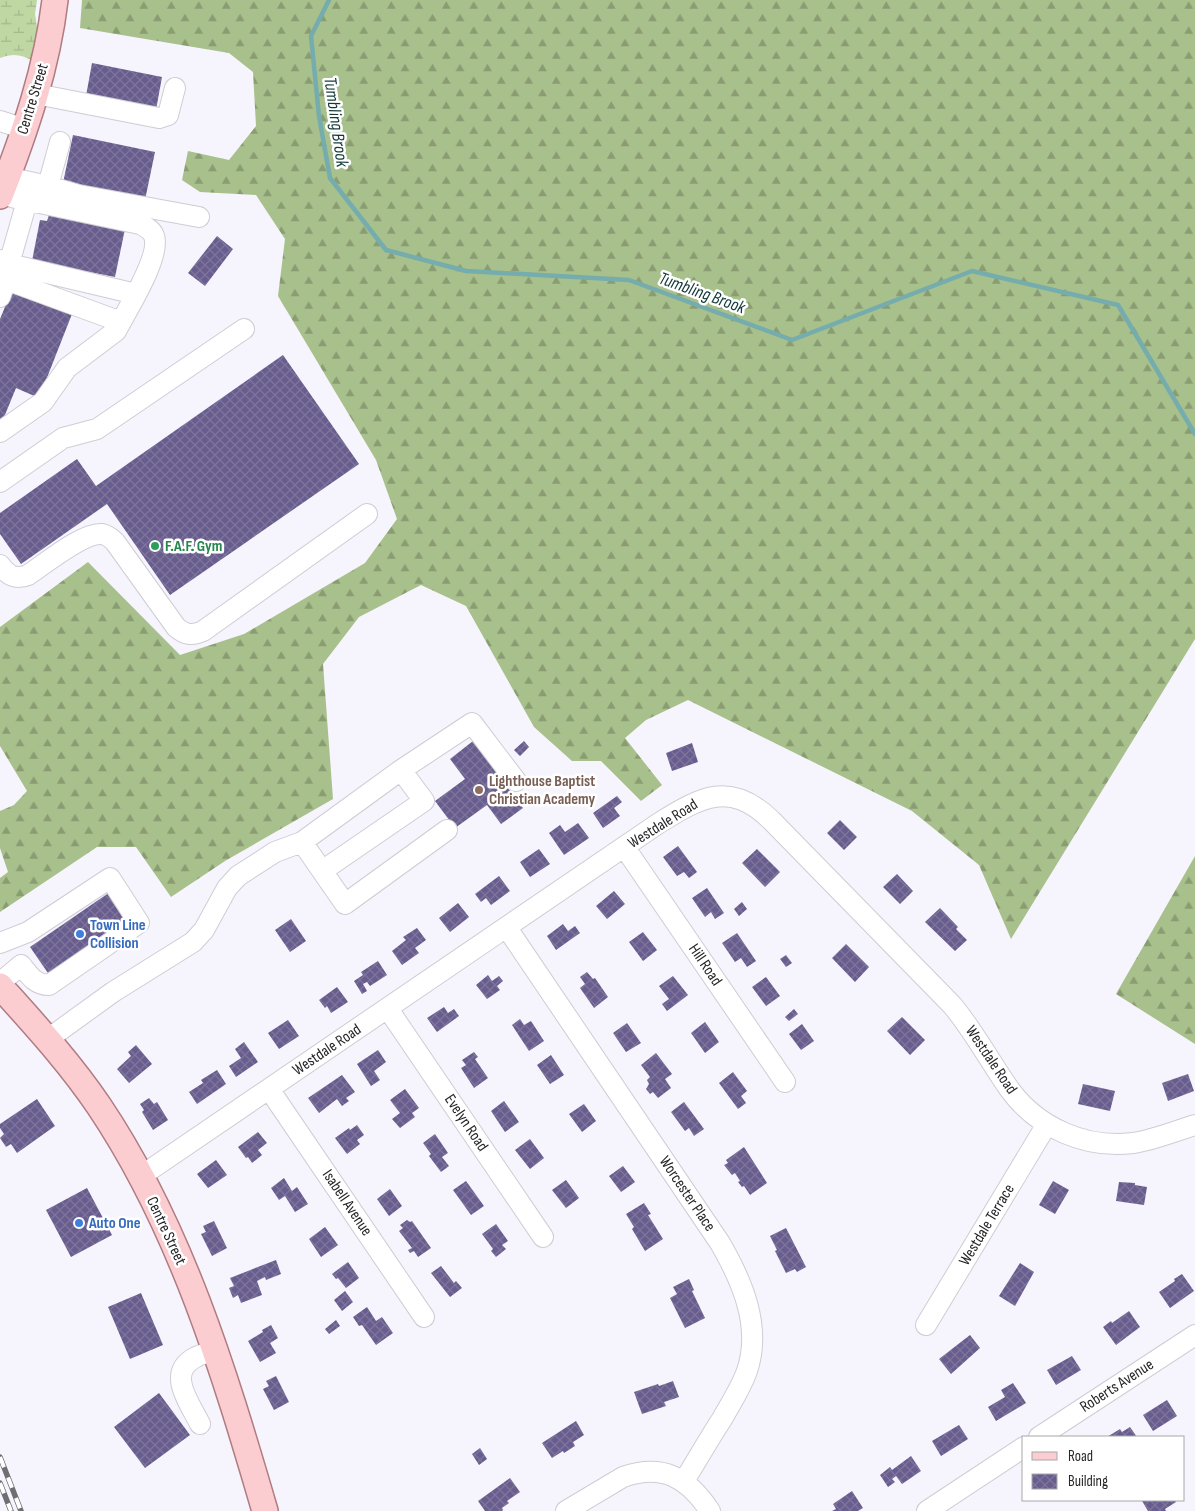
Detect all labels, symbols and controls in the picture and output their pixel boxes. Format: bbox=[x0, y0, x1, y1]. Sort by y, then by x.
street label: Centre Street bbox=[13, 61, 53, 137]
water label: Tumbling Brook bbox=[319, 76, 353, 170]
water label: Tumbling Brook bbox=[656, 268, 749, 319]
place label: F.A.F. Gym bbox=[165, 537, 222, 556]
marker: F.A.F. Gym bbox=[149, 540, 161, 552]
place label: Lighthouse Baptist Christian Academy bbox=[489, 772, 596, 809]
marker: Lighthouse Baptist Christian Academy bbox=[473, 784, 485, 796]
street label: Westdale Road bbox=[625, 795, 701, 853]
place label: Town Line Collision bbox=[90, 916, 146, 953]
marker: Town Line Collision bbox=[74, 928, 86, 940]
street label: Hill Road bbox=[684, 941, 726, 989]
street label: Westdale Road bbox=[289, 1020, 365, 1080]
street label: Westdale Road bbox=[961, 1022, 1021, 1098]
street label: Evelyn Road bbox=[440, 1091, 492, 1155]
street label: Worcester Place bbox=[655, 1153, 719, 1235]
street label: Isabell Avenue bbox=[318, 1166, 376, 1240]
street label: Westdale Terrace bbox=[955, 1181, 1019, 1269]
street label: Centre Street bbox=[142, 1194, 190, 1268]
place label: Auto One bbox=[88, 1214, 141, 1233]
marker: Auto One bbox=[73, 1217, 85, 1229]
street label: Roberts Avenue bbox=[1077, 1355, 1157, 1417]
legend bbox=[1022, 1436, 1185, 1501]
text: Road bbox=[1068, 1447, 1093, 1466]
text: Building bbox=[1068, 1472, 1108, 1491]

